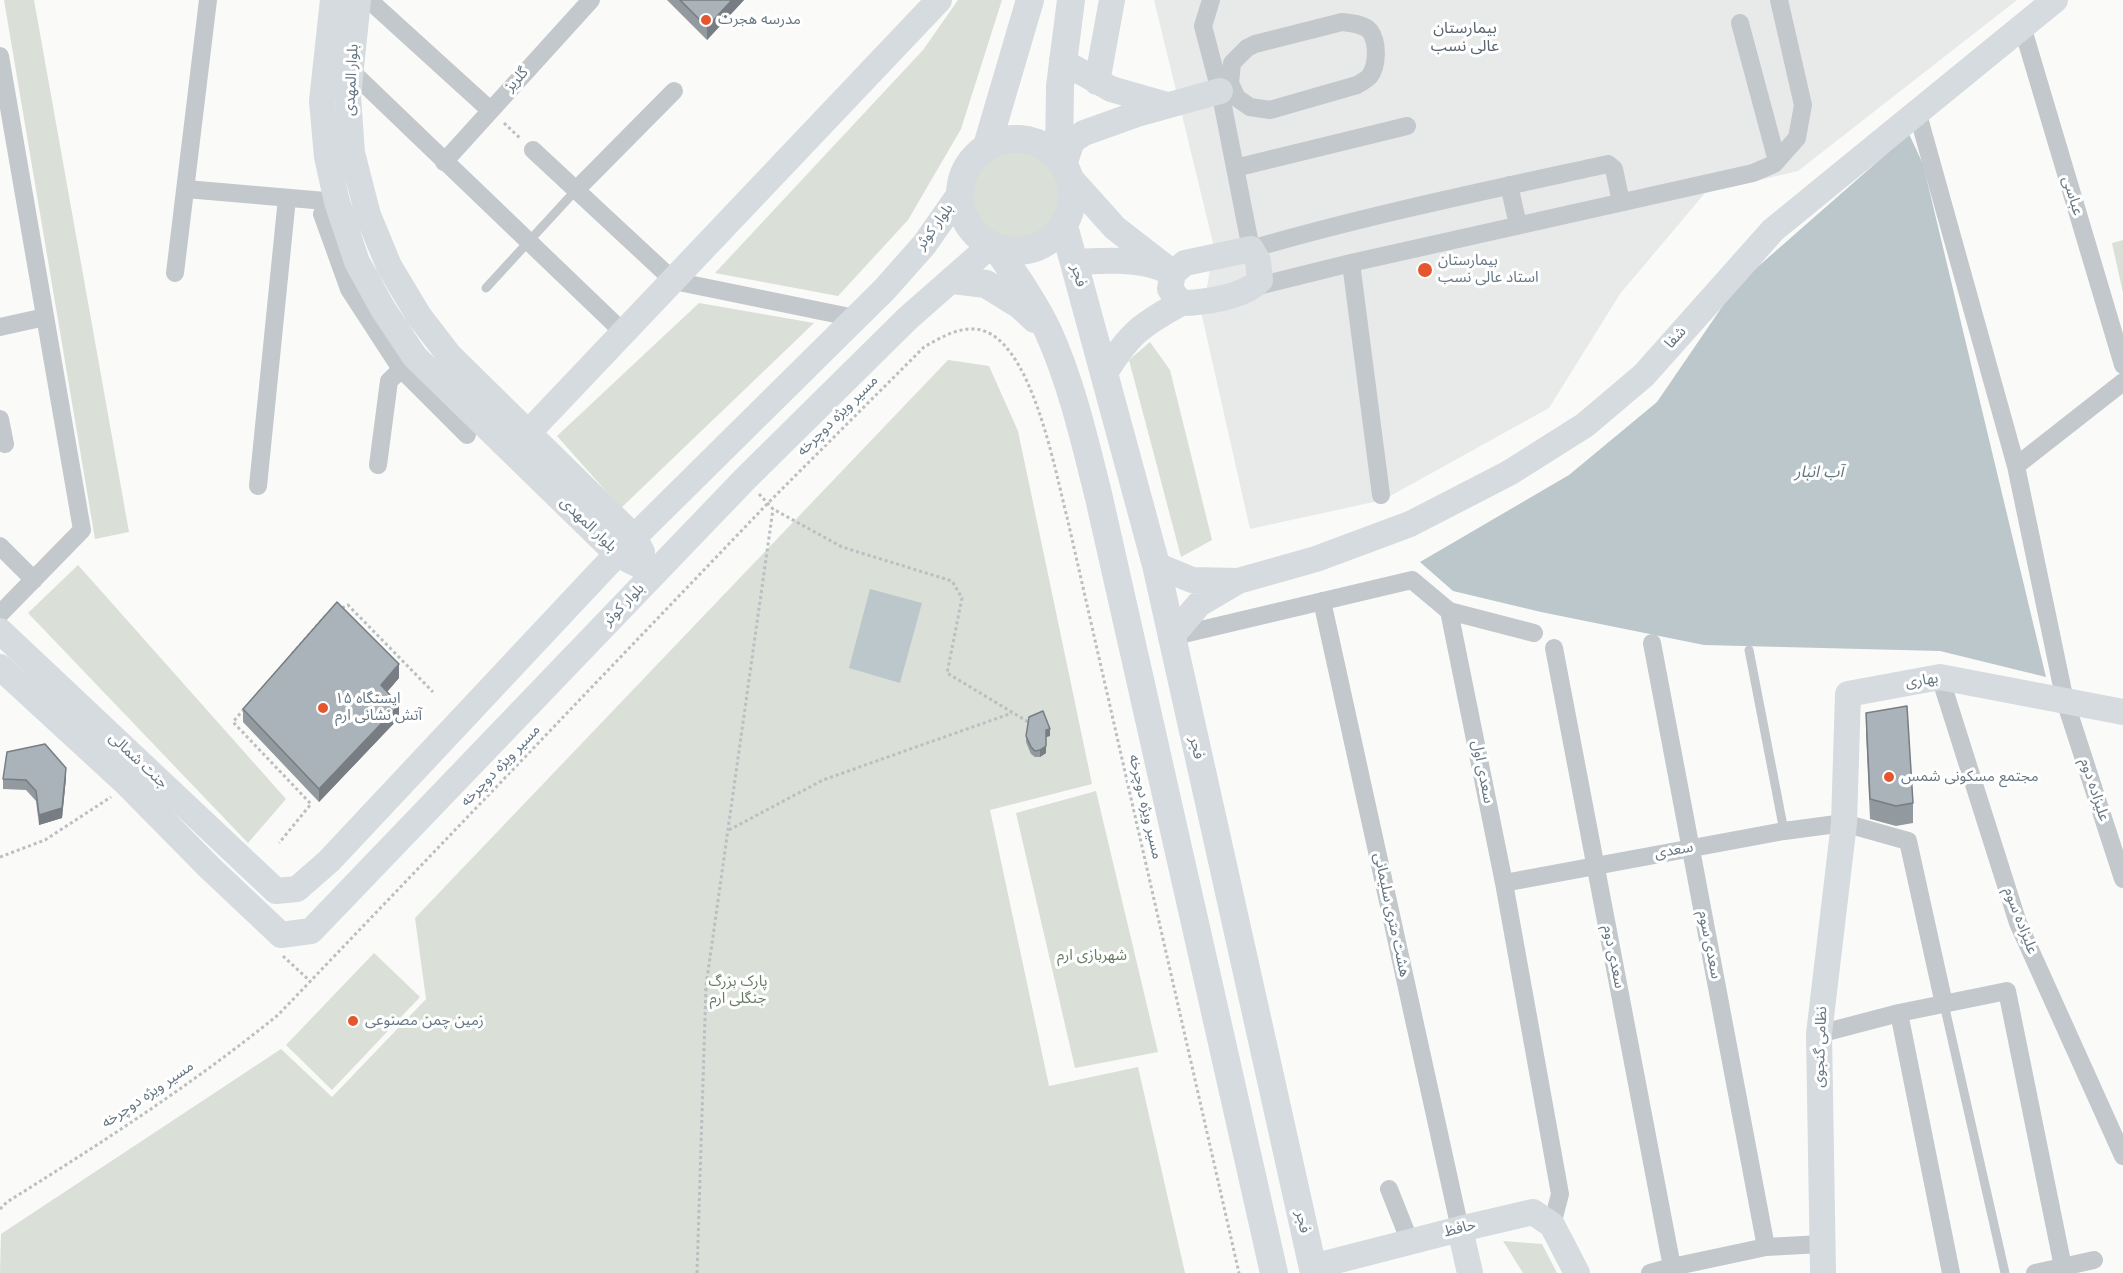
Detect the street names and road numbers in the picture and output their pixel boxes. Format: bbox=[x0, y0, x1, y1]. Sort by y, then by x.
street label: بلوار المهدی bbox=[341, 44, 363, 116]
street label: گلریز bbox=[501, 64, 533, 96]
street label: عباسی bbox=[2058, 174, 2086, 218]
street label: بلوار کوثر bbox=[912, 201, 958, 253]
street label: فجر bbox=[1066, 263, 1090, 289]
street label: شفا bbox=[1661, 323, 1691, 353]
street label: مسیر ویژه دوچرخه bbox=[794, 372, 882, 460]
street label: بلوار المهدی bbox=[556, 494, 620, 556]
street label: بلوار کوثر bbox=[599, 580, 649, 630]
street label: بهاری bbox=[1904, 670, 1940, 692]
street label: مسیر ویژه دوچرخه bbox=[457, 721, 545, 811]
street label: جنت شمالی bbox=[105, 729, 171, 793]
street label: فجر bbox=[1185, 735, 1207, 761]
street label: سعدی اول bbox=[1467, 739, 1497, 805]
street label: مسیر ویژه دوچرخه bbox=[1124, 753, 1166, 861]
street label: علیزاده دوم bbox=[2075, 756, 2113, 824]
street label: سعدی bbox=[1653, 839, 1695, 863]
street label: هشت متری سلیمانی bbox=[1369, 851, 1413, 979]
street label: علیزاده سوم bbox=[1999, 885, 2041, 957]
street label: سعدی سوم bbox=[1694, 909, 1724, 981]
street label: سعدی دوم bbox=[1598, 924, 1628, 990]
street label: نظامی گنجوی bbox=[1811, 1006, 1831, 1088]
street label: مسیر ویژه دوچرخه bbox=[99, 1058, 197, 1132]
street label: فجر bbox=[1291, 1209, 1313, 1235]
street label: حافظ bbox=[1442, 1216, 1478, 1242]

